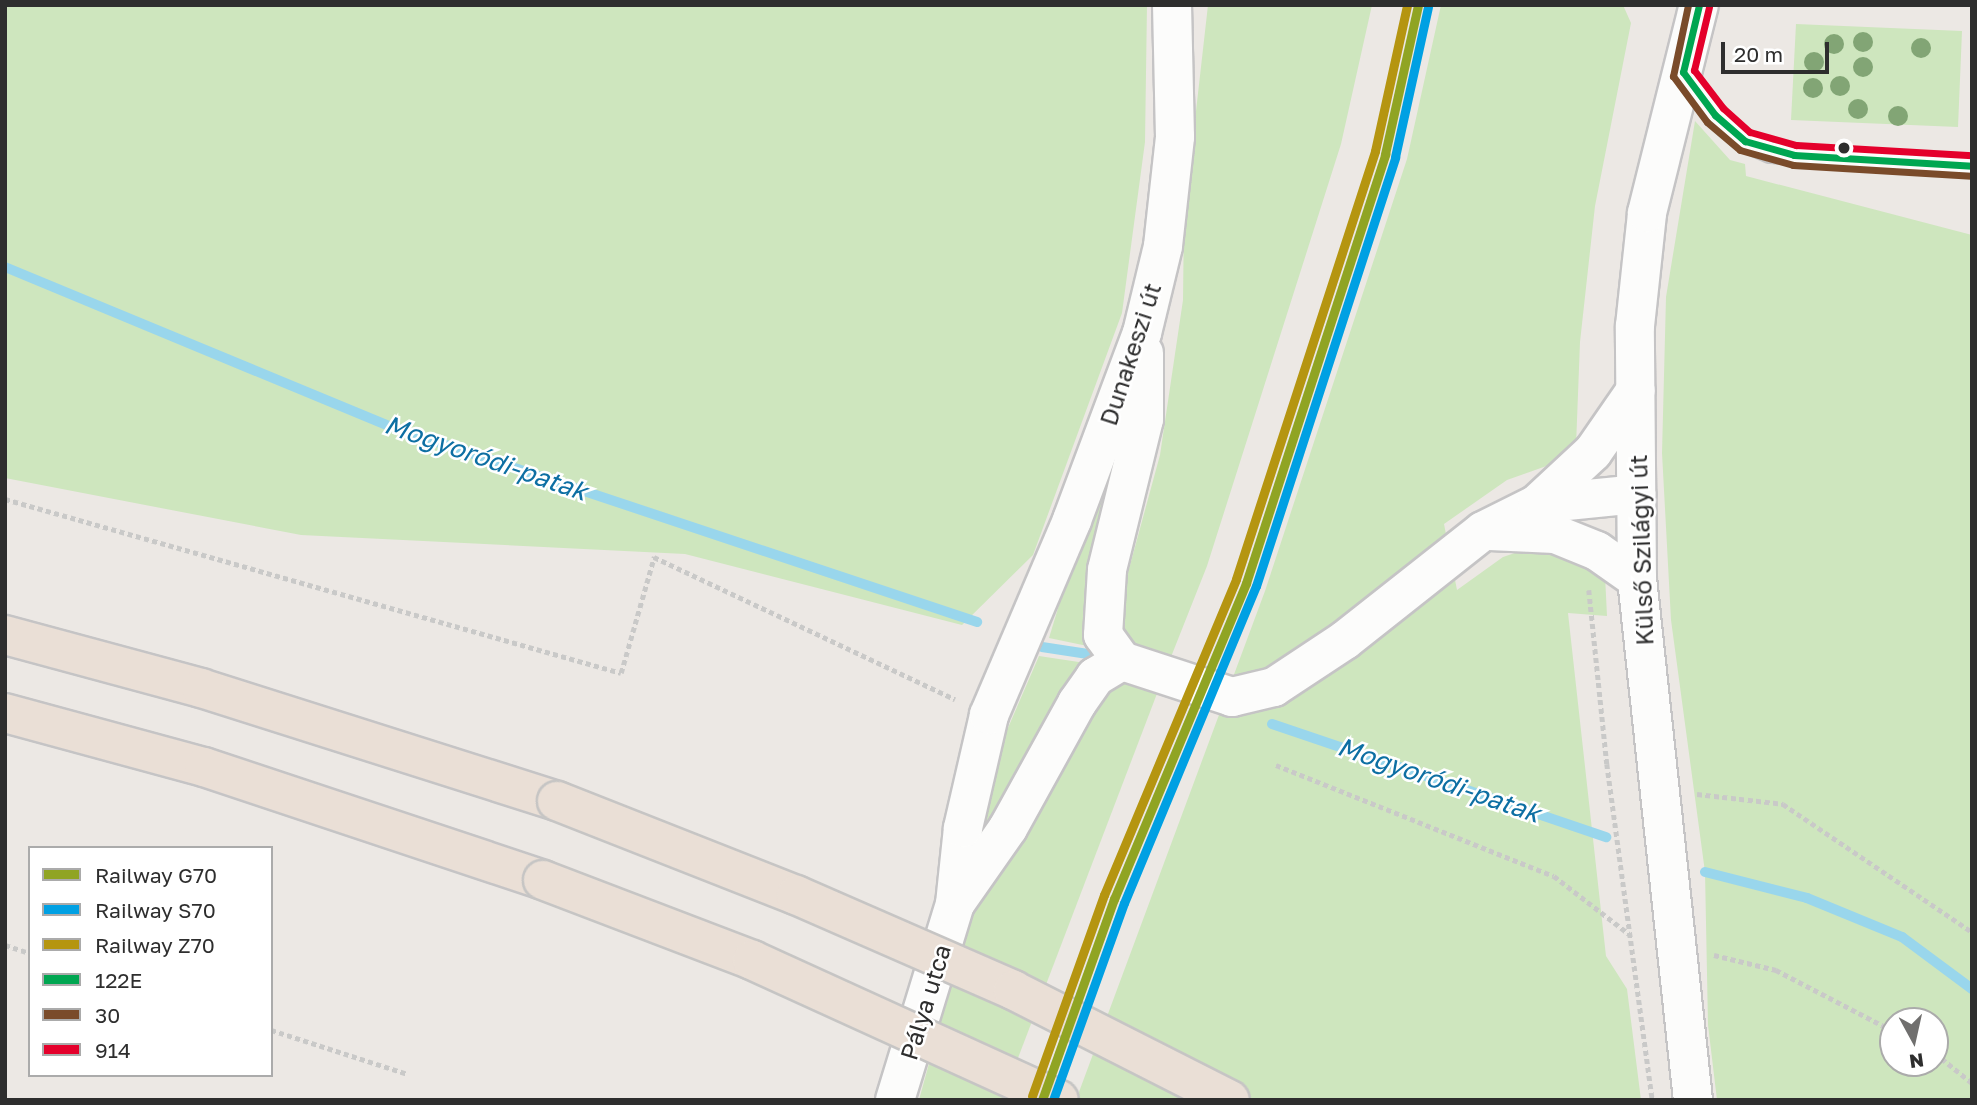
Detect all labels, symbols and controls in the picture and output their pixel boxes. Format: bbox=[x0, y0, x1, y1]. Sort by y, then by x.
scale bar bbox=[1725, 28, 1834, 72]
text: 20 m bbox=[1734, 41, 1783, 67]
unlabelled marker bbox=[1837, 141, 1851, 155]
street label: Dunakeszi út bbox=[1093, 279, 1167, 429]
water label: Mogyoródi-patak bbox=[381, 409, 591, 507]
street label: Külső Szilágyi út bbox=[1623, 454, 1659, 646]
water label: Mogyoródi-patak bbox=[1334, 731, 1544, 829]
legend bbox=[28, 846, 273, 1077]
text: Railway G70 bbox=[95, 862, 217, 888]
text: Railway S70 bbox=[95, 897, 216, 923]
text: Railway Z70 bbox=[95, 932, 215, 958]
street label: Pálya utca bbox=[894, 941, 956, 1063]
text: 122E bbox=[95, 967, 142, 993]
text: 30 bbox=[95, 1002, 120, 1028]
north arrow bbox=[1879, 1007, 1949, 1077]
text: 914 bbox=[95, 1037, 131, 1063]
text: N bbox=[1908, 1049, 1925, 1074]

